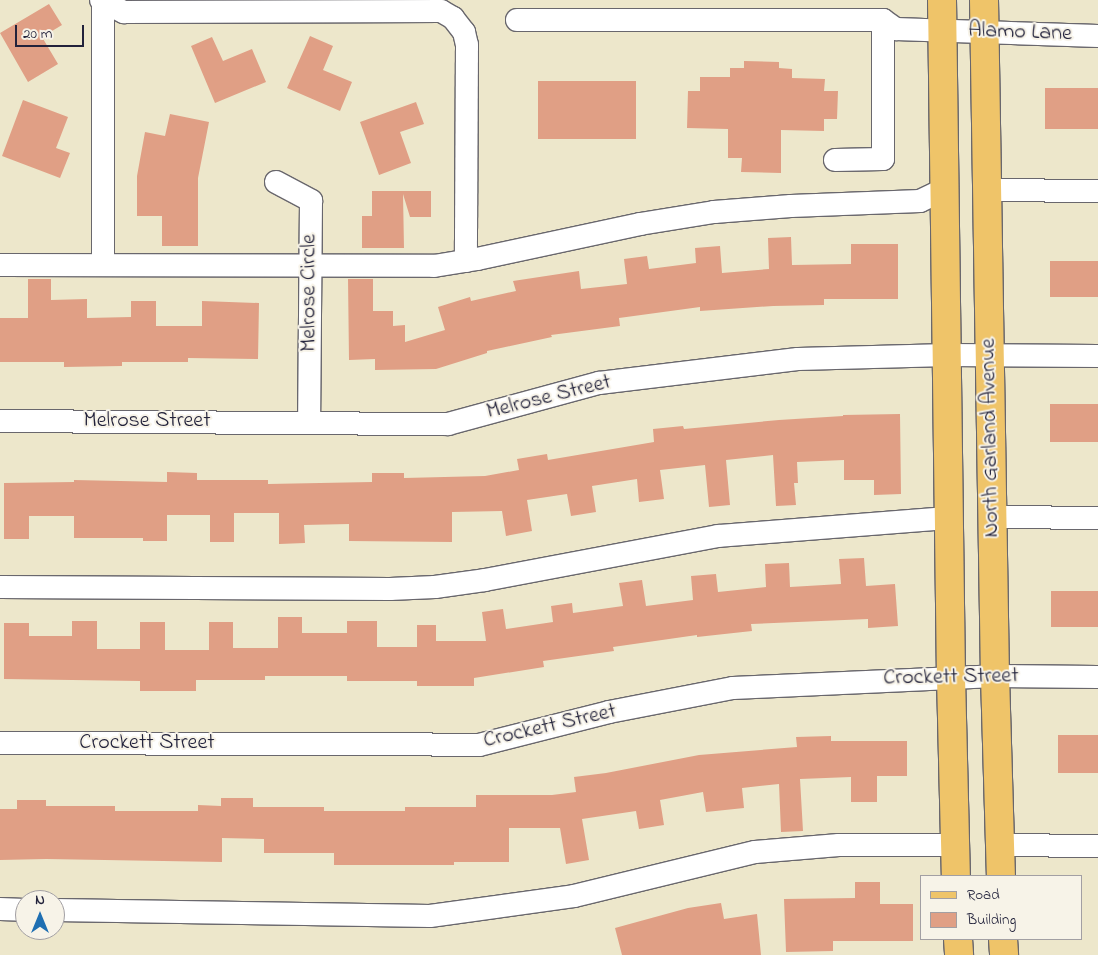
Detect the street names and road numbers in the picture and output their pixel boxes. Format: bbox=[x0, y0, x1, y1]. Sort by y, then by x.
street label: Alamo Lane bbox=[968, 18, 1072, 48]
street label: Melrose Circle bbox=[297, 234, 323, 352]
street label: North Garland Avenue bbox=[976, 338, 1006, 538]
street label: Melrose Street bbox=[484, 370, 614, 426]
street label: Melrose Street bbox=[83, 409, 211, 435]
street label: Crockett Street bbox=[883, 664, 1019, 692]
street label: Crockett Street bbox=[481, 699, 619, 755]
street label: Crockett Street bbox=[79, 731, 215, 757]

